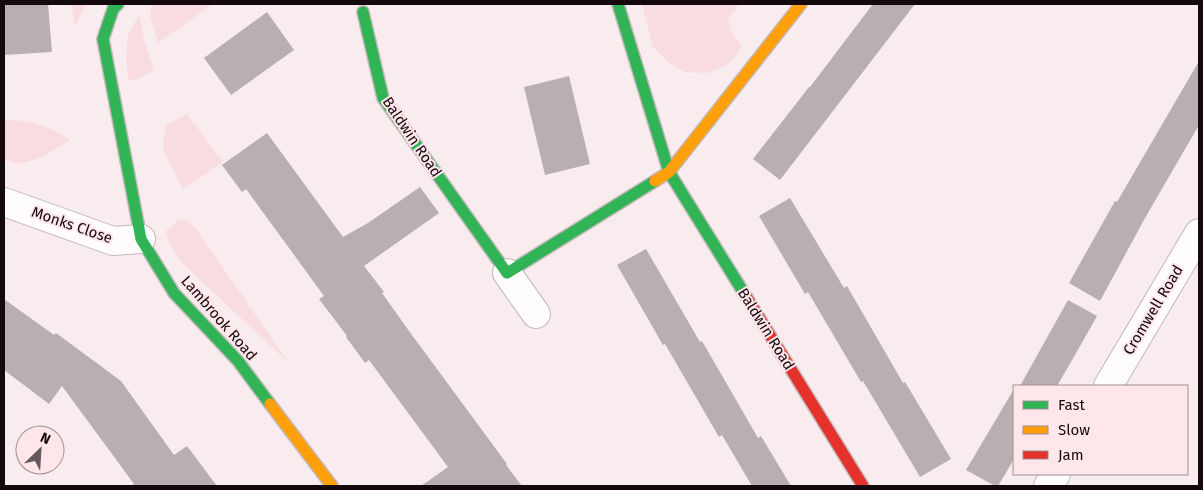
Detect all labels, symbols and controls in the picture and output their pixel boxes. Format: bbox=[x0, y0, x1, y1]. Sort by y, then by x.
street label: Baldwin Road bbox=[379, 94, 445, 180]
street label: Monks Close bbox=[29, 203, 115, 247]
street label: Cromwell Road bbox=[1119, 262, 1187, 358]
street label: Lambrook Road bbox=[177, 272, 261, 364]
street label: Baldwin Road bbox=[734, 285, 798, 373]
legend bbox=[1013, 385, 1188, 475]
text: Fast bbox=[1058, 396, 1085, 414]
text: Slow bbox=[1058, 421, 1090, 439]
north arrow bbox=[15, 425, 65, 475]
text: N bbox=[37, 429, 53, 448]
text: Jam bbox=[1058, 446, 1084, 464]

